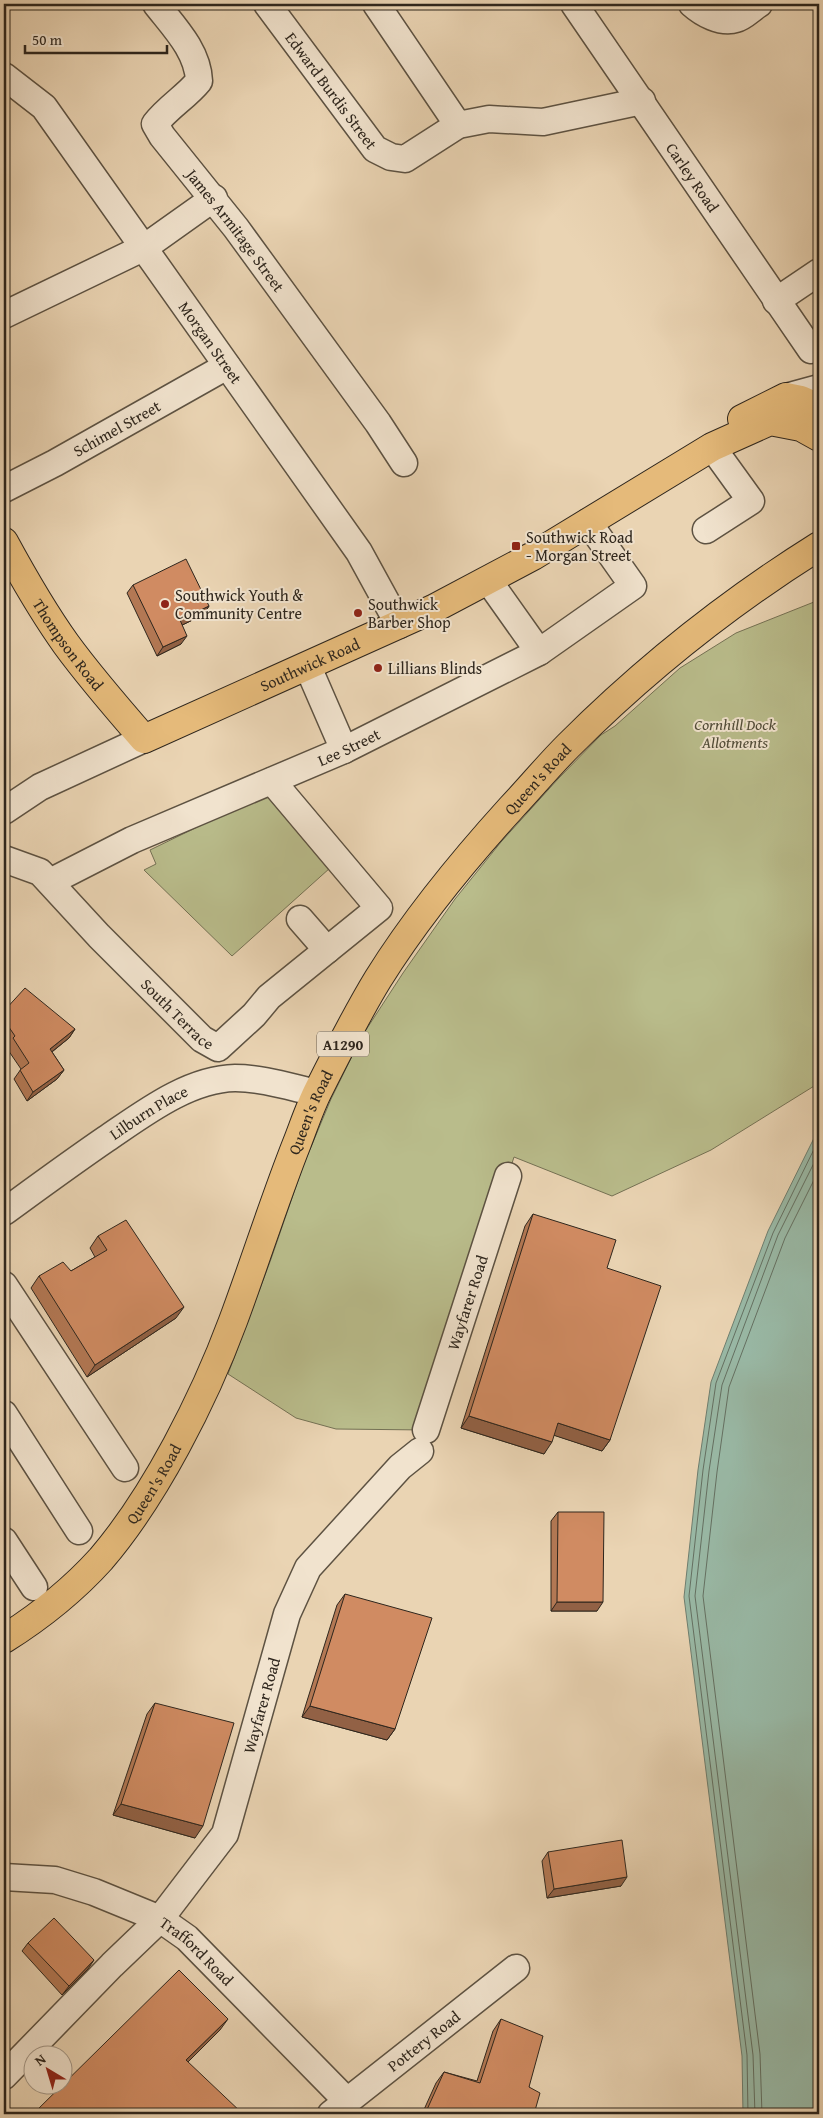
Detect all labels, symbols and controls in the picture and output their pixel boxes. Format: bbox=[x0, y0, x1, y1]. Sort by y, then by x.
scale bar bbox=[25, 22, 168, 54]
street label: Edward Burdis Street bbox=[280, 27, 384, 155]
text: 50 m bbox=[32, 29, 63, 50]
street label: Carley Road bbox=[660, 138, 725, 217]
street label: James Armitage Street bbox=[180, 162, 291, 297]
street label: Morgan Street bbox=[173, 296, 248, 389]
street label: Schimel Street bbox=[68, 394, 165, 463]
place label: Southwick Road - Morgan Street bbox=[526, 525, 634, 567]
marker: Southwick Road - Morgan Street bbox=[510, 540, 522, 552]
place label: Southwick Youth & Community Centre bbox=[175, 583, 303, 625]
place label: Southwick Barber Shop bbox=[368, 592, 451, 634]
street label: Thompson Road bbox=[27, 594, 110, 696]
marker: Southwick Youth & Community Centre bbox=[159, 598, 171, 610]
marker: Southwick Barber Shop bbox=[352, 607, 364, 619]
street label: Southwick Road bbox=[256, 631, 364, 697]
place label: Lillians Blinds bbox=[388, 656, 482, 680]
marker: Lillians Blinds bbox=[372, 662, 384, 674]
park label: Cornhill Dock Allotments bbox=[694, 712, 776, 754]
street label: Lee Street bbox=[314, 722, 385, 772]
street label: Queen's Road bbox=[498, 737, 577, 820]
street label: South Terrace bbox=[136, 973, 218, 1055]
road number: A1290 bbox=[317, 1032, 369, 1056]
street label: Queen's Road bbox=[282, 1065, 339, 1158]
street label: Lilburn Place bbox=[104, 1079, 192, 1145]
street label: Wayfarer Road bbox=[441, 1251, 494, 1353]
street label: Queen's Road bbox=[120, 1439, 187, 1529]
street label: Wayfarer Road bbox=[236, 1654, 286, 1756]
street label: Trafford Road bbox=[155, 1910, 240, 1991]
street label: Pottery Road bbox=[382, 2004, 466, 2077]
north arrow bbox=[22, 2046, 72, 2096]
text: N bbox=[30, 2049, 50, 2071]

